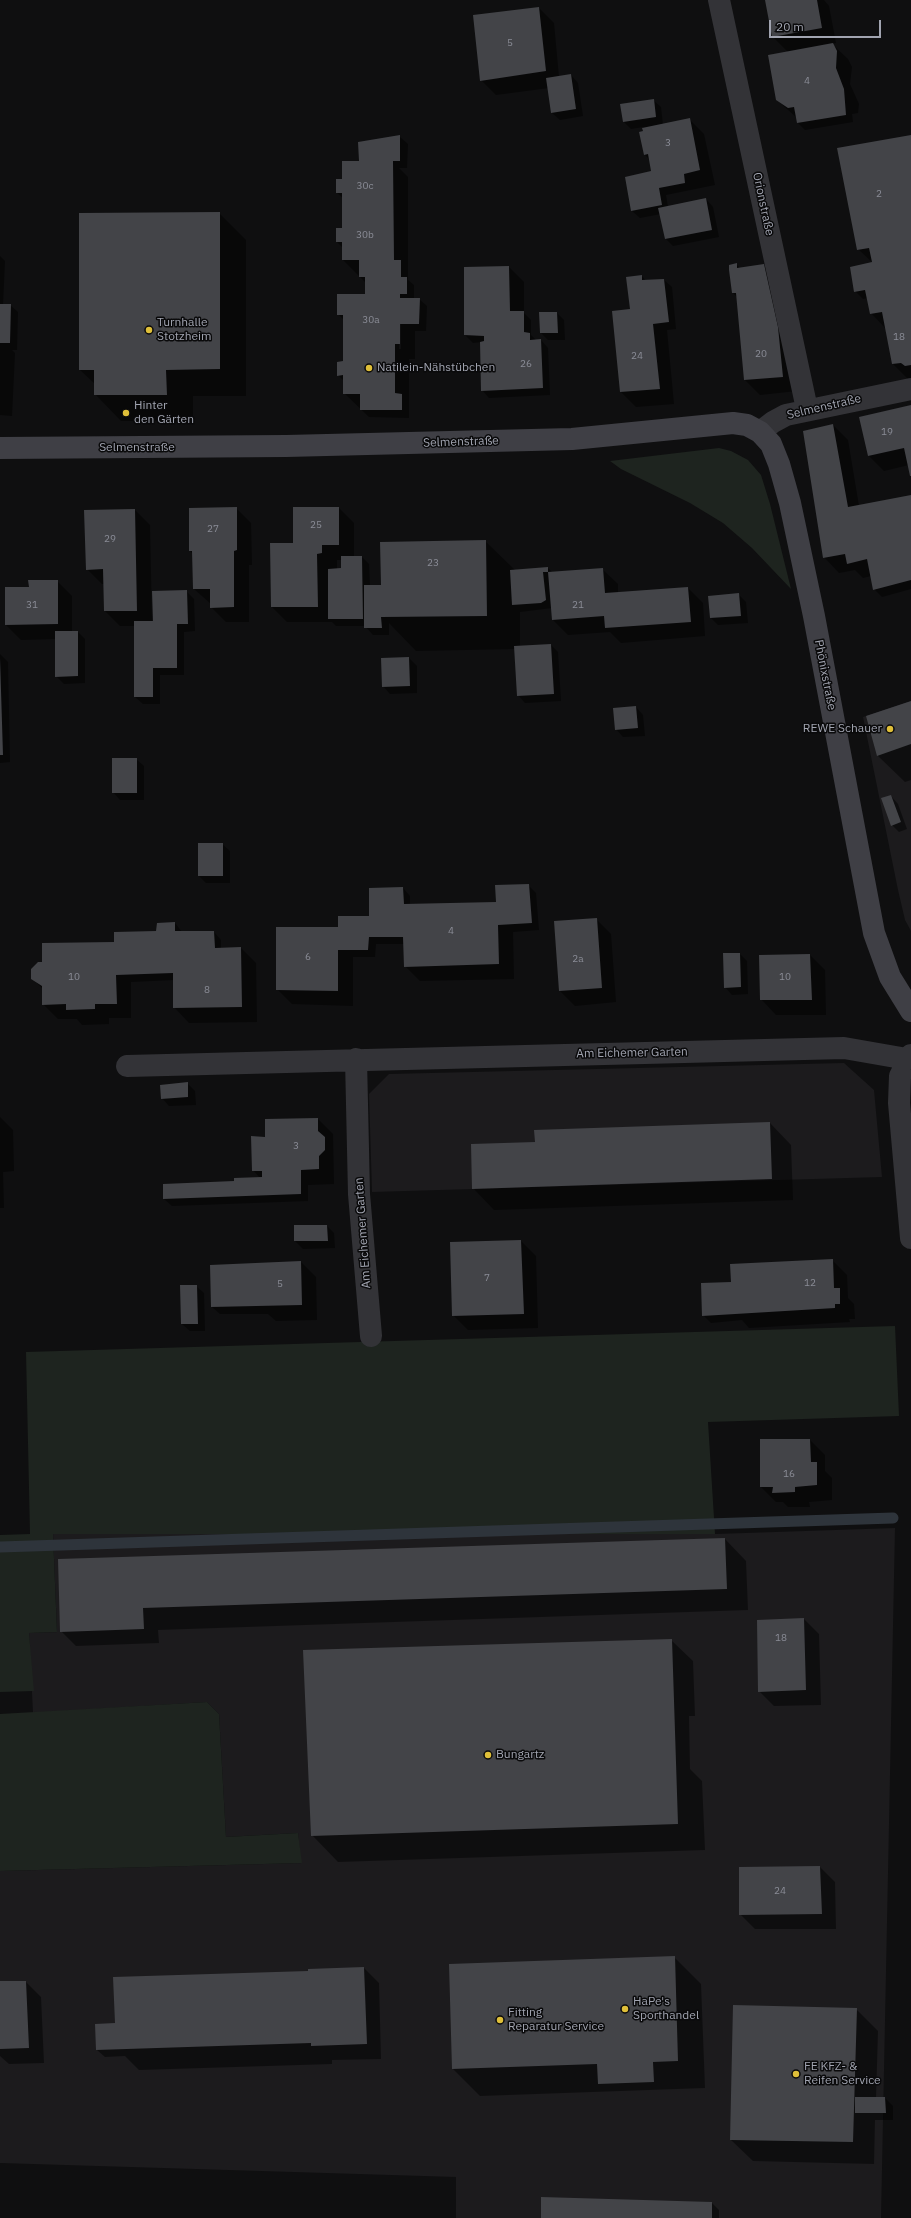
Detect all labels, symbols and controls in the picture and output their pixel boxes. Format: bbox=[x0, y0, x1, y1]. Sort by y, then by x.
scale bar bbox=[771, 12, 883, 38]
text: 20 m bbox=[776, 19, 804, 34]
house number: 5 bbox=[507, 37, 513, 49]
house number: 4 bbox=[804, 75, 810, 87]
house number: 3 bbox=[665, 137, 671, 149]
street label: Orionstraße bbox=[749, 171, 777, 237]
house number: 30c bbox=[356, 180, 374, 192]
house number: 2 bbox=[876, 188, 882, 200]
house number: 30b bbox=[356, 229, 374, 241]
house number: 30a bbox=[362, 314, 380, 326]
place label: Turnhalle Stotzheim bbox=[157, 316, 212, 344]
marker: Turnhalle Stotzheim bbox=[144, 325, 154, 335]
house number: 18 bbox=[893, 331, 905, 343]
house number: 20 bbox=[755, 348, 767, 360]
house number: 24 bbox=[631, 350, 643, 362]
house number: 26 bbox=[520, 358, 532, 370]
place label: Natilein-Nähstübchen bbox=[377, 361, 495, 375]
marker: Natilein-Nähstübchen bbox=[364, 363, 374, 373]
street label: Selmenstraße bbox=[785, 391, 863, 423]
place label: Hinter den Gärten bbox=[134, 399, 194, 427]
marker: Hinter den Gärten bbox=[121, 408, 131, 418]
house number: 19 bbox=[881, 426, 893, 438]
street label: Selmenstraße bbox=[423, 433, 499, 451]
street label: Selmenstraße bbox=[99, 441, 175, 455]
house number: 25 bbox=[310, 519, 322, 531]
house number: 27 bbox=[207, 523, 219, 535]
house number: 29 bbox=[104, 533, 116, 545]
house number: 23 bbox=[427, 557, 439, 569]
house number: 31 bbox=[26, 599, 38, 611]
house number: 21 bbox=[572, 599, 584, 611]
street label: Phönixstraße bbox=[811, 638, 839, 712]
place label: REWE Schauer bbox=[803, 722, 882, 736]
marker: REWE Schauer bbox=[885, 724, 895, 734]
house number: 4 bbox=[448, 925, 454, 937]
house number: 6 bbox=[305, 951, 311, 963]
house number: 2a bbox=[572, 953, 584, 965]
house number: 10 bbox=[68, 971, 80, 983]
house number: 10 bbox=[779, 971, 791, 983]
house number: 8 bbox=[204, 984, 210, 996]
street label: Am Eichemer Garten bbox=[576, 1045, 688, 1061]
house number: 3 bbox=[293, 1140, 299, 1152]
street label: Am Eichemer Garten bbox=[352, 1177, 374, 1289]
house number: 7 bbox=[484, 1272, 490, 1284]
house number: 12 bbox=[804, 1277, 816, 1289]
house number: 5 bbox=[277, 1278, 283, 1290]
house number: 16 bbox=[783, 1468, 795, 1480]
house number: 18 bbox=[775, 1632, 787, 1644]
place label: Bungartz bbox=[496, 1748, 544, 1762]
marker: Bungartz bbox=[483, 1750, 493, 1760]
house number: 24 bbox=[774, 1885, 786, 1897]
place label: HaPe's Sporthandel bbox=[633, 1995, 699, 2023]
marker: HaPe's Sporthandel bbox=[620, 2004, 630, 2014]
place label: Fitting Reparatur Service bbox=[508, 2006, 604, 2034]
marker: Fitting Reparatur Service bbox=[495, 2015, 505, 2025]
place label: FE KFZ- & Reifen Service bbox=[804, 2060, 881, 2088]
marker: FE KFZ- & Reifen Service bbox=[791, 2069, 801, 2079]

